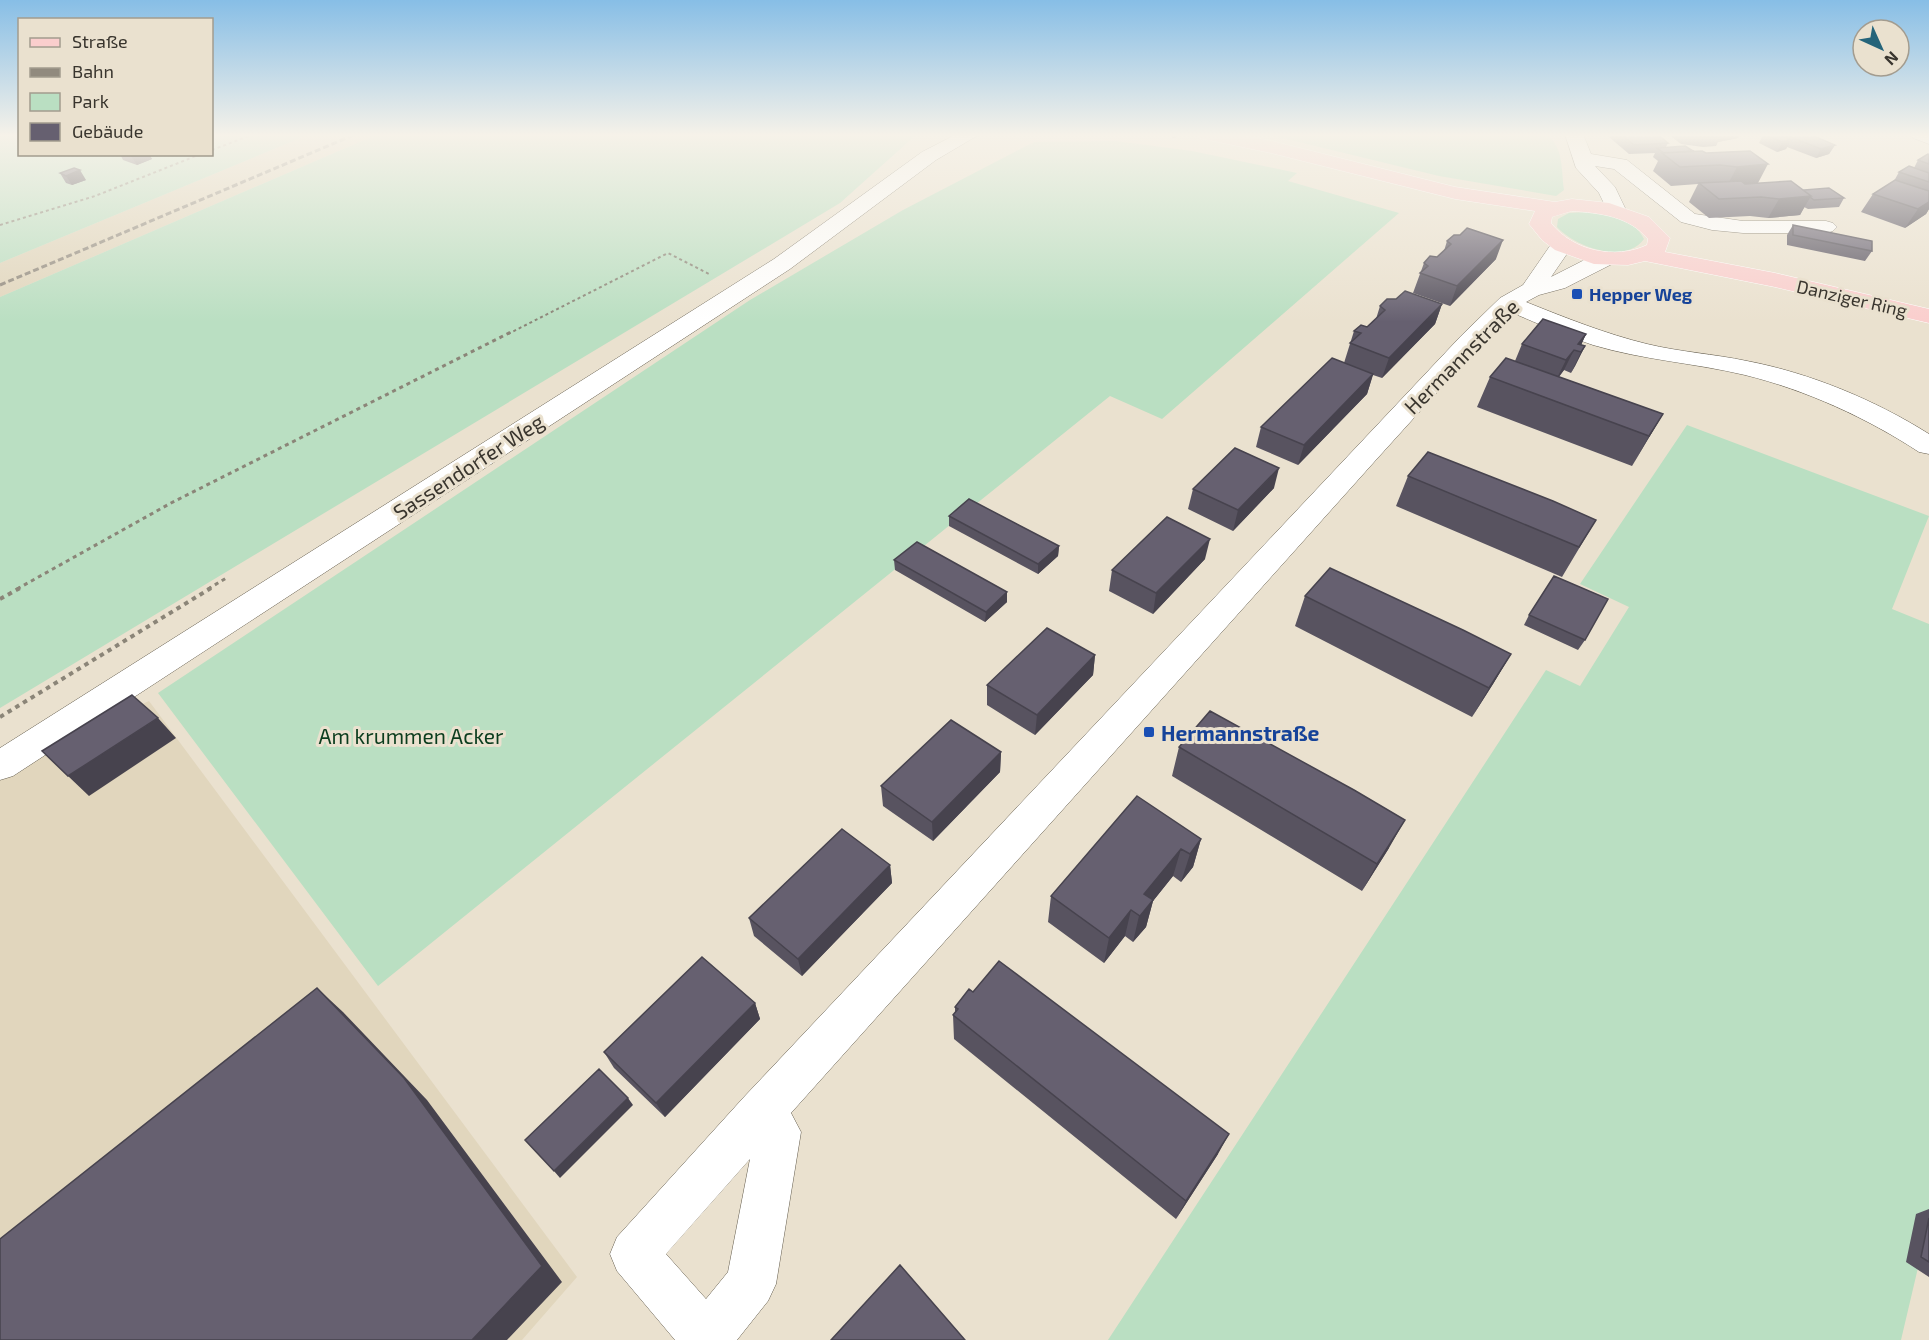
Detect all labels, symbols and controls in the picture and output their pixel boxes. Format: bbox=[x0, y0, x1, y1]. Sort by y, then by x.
legend bbox=[18, 18, 213, 156]
north arrow bbox=[1851, 18, 1911, 78]
text: Straße bbox=[72, 30, 128, 52]
text: N bbox=[1881, 48, 1903, 70]
text: Bahn bbox=[72, 60, 114, 82]
text: Park bbox=[72, 90, 109, 112]
text: Gebäude bbox=[72, 120, 143, 142]
street label: Danziger Ring bbox=[1795, 275, 1909, 321]
place label: Hepper Weg bbox=[1589, 283, 1693, 305]
marker: Hepper Weg bbox=[1570, 287, 1584, 301]
street label: Hermannstraße bbox=[1398, 293, 1524, 419]
street label: Sassendorfer Weg bbox=[388, 408, 548, 524]
place label: Hermannstraße bbox=[1161, 720, 1320, 745]
park label: Am krummen Acker bbox=[318, 723, 504, 748]
marker: Hermannstraße bbox=[1142, 725, 1156, 739]

